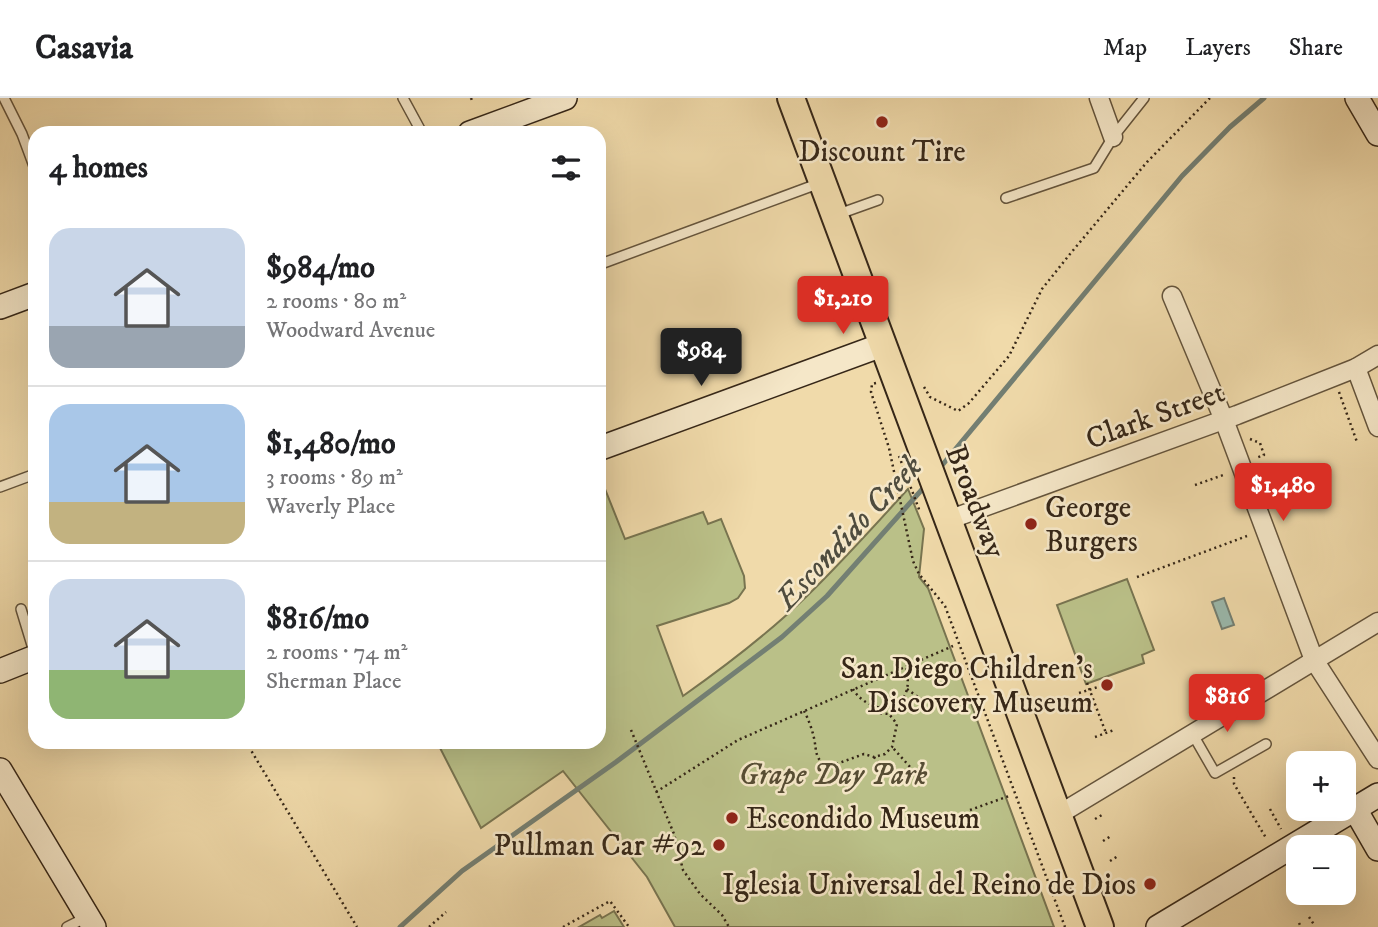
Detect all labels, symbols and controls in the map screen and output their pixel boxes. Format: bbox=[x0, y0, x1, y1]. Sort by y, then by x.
text: Casavia bbox=[35, 28, 133, 69]
text: Map bbox=[1103, 33, 1147, 63]
text: Layers bbox=[1185, 33, 1251, 63]
text: Share bbox=[1289, 33, 1343, 63]
marker: Discount Tire bbox=[874, 114, 890, 130]
place label: Discount Tire bbox=[798, 134, 966, 171]
icon: filters bbox=[547, 149, 585, 187]
text: 4 homes bbox=[49, 150, 148, 187]
text: $984/mo bbox=[266, 250, 375, 287]
icon: home bbox=[105, 256, 189, 340]
pin: $1,210 bbox=[786, 276, 900, 336]
text: $1,210 bbox=[813, 284, 873, 313]
text: 2 rooms · 80 m² bbox=[266, 287, 406, 316]
text: Woodward Avenue bbox=[266, 316, 435, 345]
pin: $984 bbox=[660, 328, 742, 388]
text: $984 bbox=[677, 336, 725, 365]
street label: Clark Street bbox=[1081, 374, 1230, 459]
text: $1,480/mo bbox=[266, 426, 396, 463]
icon: home bbox=[105, 432, 189, 516]
street label: Broadway bbox=[936, 440, 1013, 564]
water label: Escondido Creek bbox=[766, 447, 932, 621]
text: 3 rooms · 89 m² bbox=[266, 463, 403, 492]
pin: $1,480 bbox=[1226, 464, 1340, 523]
text: $1,480 bbox=[1251, 471, 1315, 500]
place label: George Burgers bbox=[1045, 490, 1138, 561]
text: Waverly Place bbox=[266, 492, 395, 521]
marker: George Burgers bbox=[1023, 516, 1039, 532]
text: $816/mo bbox=[266, 601, 369, 638]
icon: home bbox=[105, 607, 189, 691]
text: 2 rooms · 74 m² bbox=[266, 638, 407, 667]
place label: San Diego Children's Discovery Museum bbox=[841, 651, 1093, 722]
text: Sherman Place bbox=[266, 667, 401, 696]
pin: $816 bbox=[1186, 674, 1268, 734]
marker: San Diego Children's Discovery Museum bbox=[1099, 677, 1115, 693]
text: $816 bbox=[1205, 682, 1249, 711]
map controls bbox=[1286, 751, 1356, 905]
button: + bbox=[1286, 751, 1356, 821]
park label: Grape Day Park bbox=[739, 757, 928, 794]
place label: Escondido Museum bbox=[746, 801, 980, 838]
marker: Escondido Museum bbox=[724, 810, 740, 826]
place label: Pullman Car #92 bbox=[494, 828, 705, 865]
button: − bbox=[1286, 835, 1356, 905]
marker: Pullman Car #92 bbox=[711, 837, 727, 853]
place label: Iglesia Universal del Reino de Dios bbox=[722, 867, 1136, 904]
marker: Iglesia Universal del Reino de Dios bbox=[1142, 876, 1158, 892]

